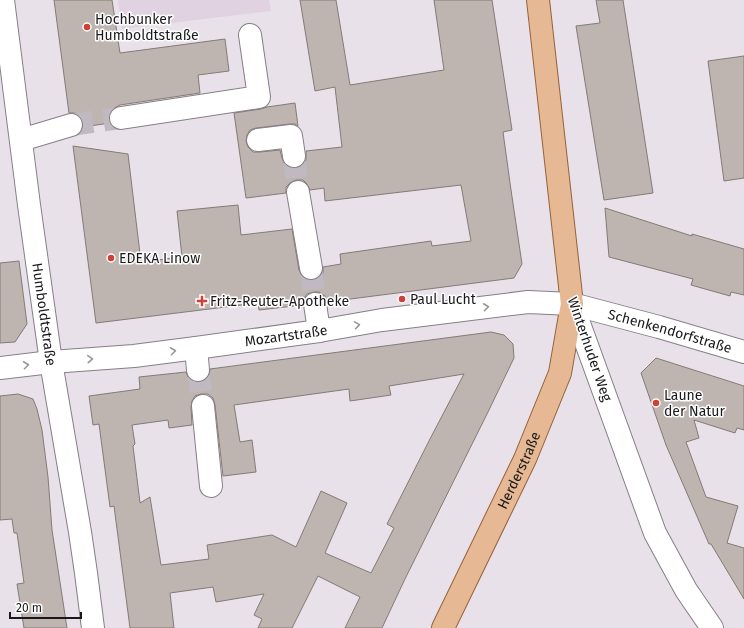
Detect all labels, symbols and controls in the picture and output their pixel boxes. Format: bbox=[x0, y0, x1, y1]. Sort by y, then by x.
place label: Hochbunker Humboldtstraße bbox=[95, 11, 199, 44]
marker: Hochbunker Humboldtstraße bbox=[82, 22, 92, 32]
place label: EDEKA Linow bbox=[119, 250, 200, 267]
marker: EDEKA Linow bbox=[106, 253, 116, 263]
street label: Humboldtstraße bbox=[28, 262, 59, 367]
place label: Paul Lucht bbox=[410, 291, 477, 308]
place label: Fritz-Reuter-Apotheke bbox=[210, 293, 349, 310]
marker: Paul Lucht bbox=[397, 294, 407, 304]
street label: Winterhuder Weg bbox=[564, 295, 616, 404]
marker: Fritz-Reuter-Apotheke bbox=[197, 296, 207, 306]
one-way arrow bbox=[483, 303, 489, 312]
street label: Schenkendorfstraße bbox=[606, 306, 734, 357]
one-way arrow bbox=[354, 321, 360, 329]
street label: Mozartstraße bbox=[244, 322, 329, 350]
one-way arrow bbox=[170, 347, 176, 356]
one-way arrow bbox=[87, 355, 93, 364]
one-way arrow bbox=[23, 361, 29, 370]
place label: Laune der Natur bbox=[664, 387, 725, 420]
marker: Laune der Natur bbox=[651, 398, 661, 408]
street label: Herderstraße bbox=[494, 429, 544, 512]
scale bar bbox=[10, 594, 81, 620]
text: 20 m bbox=[16, 601, 42, 615]

